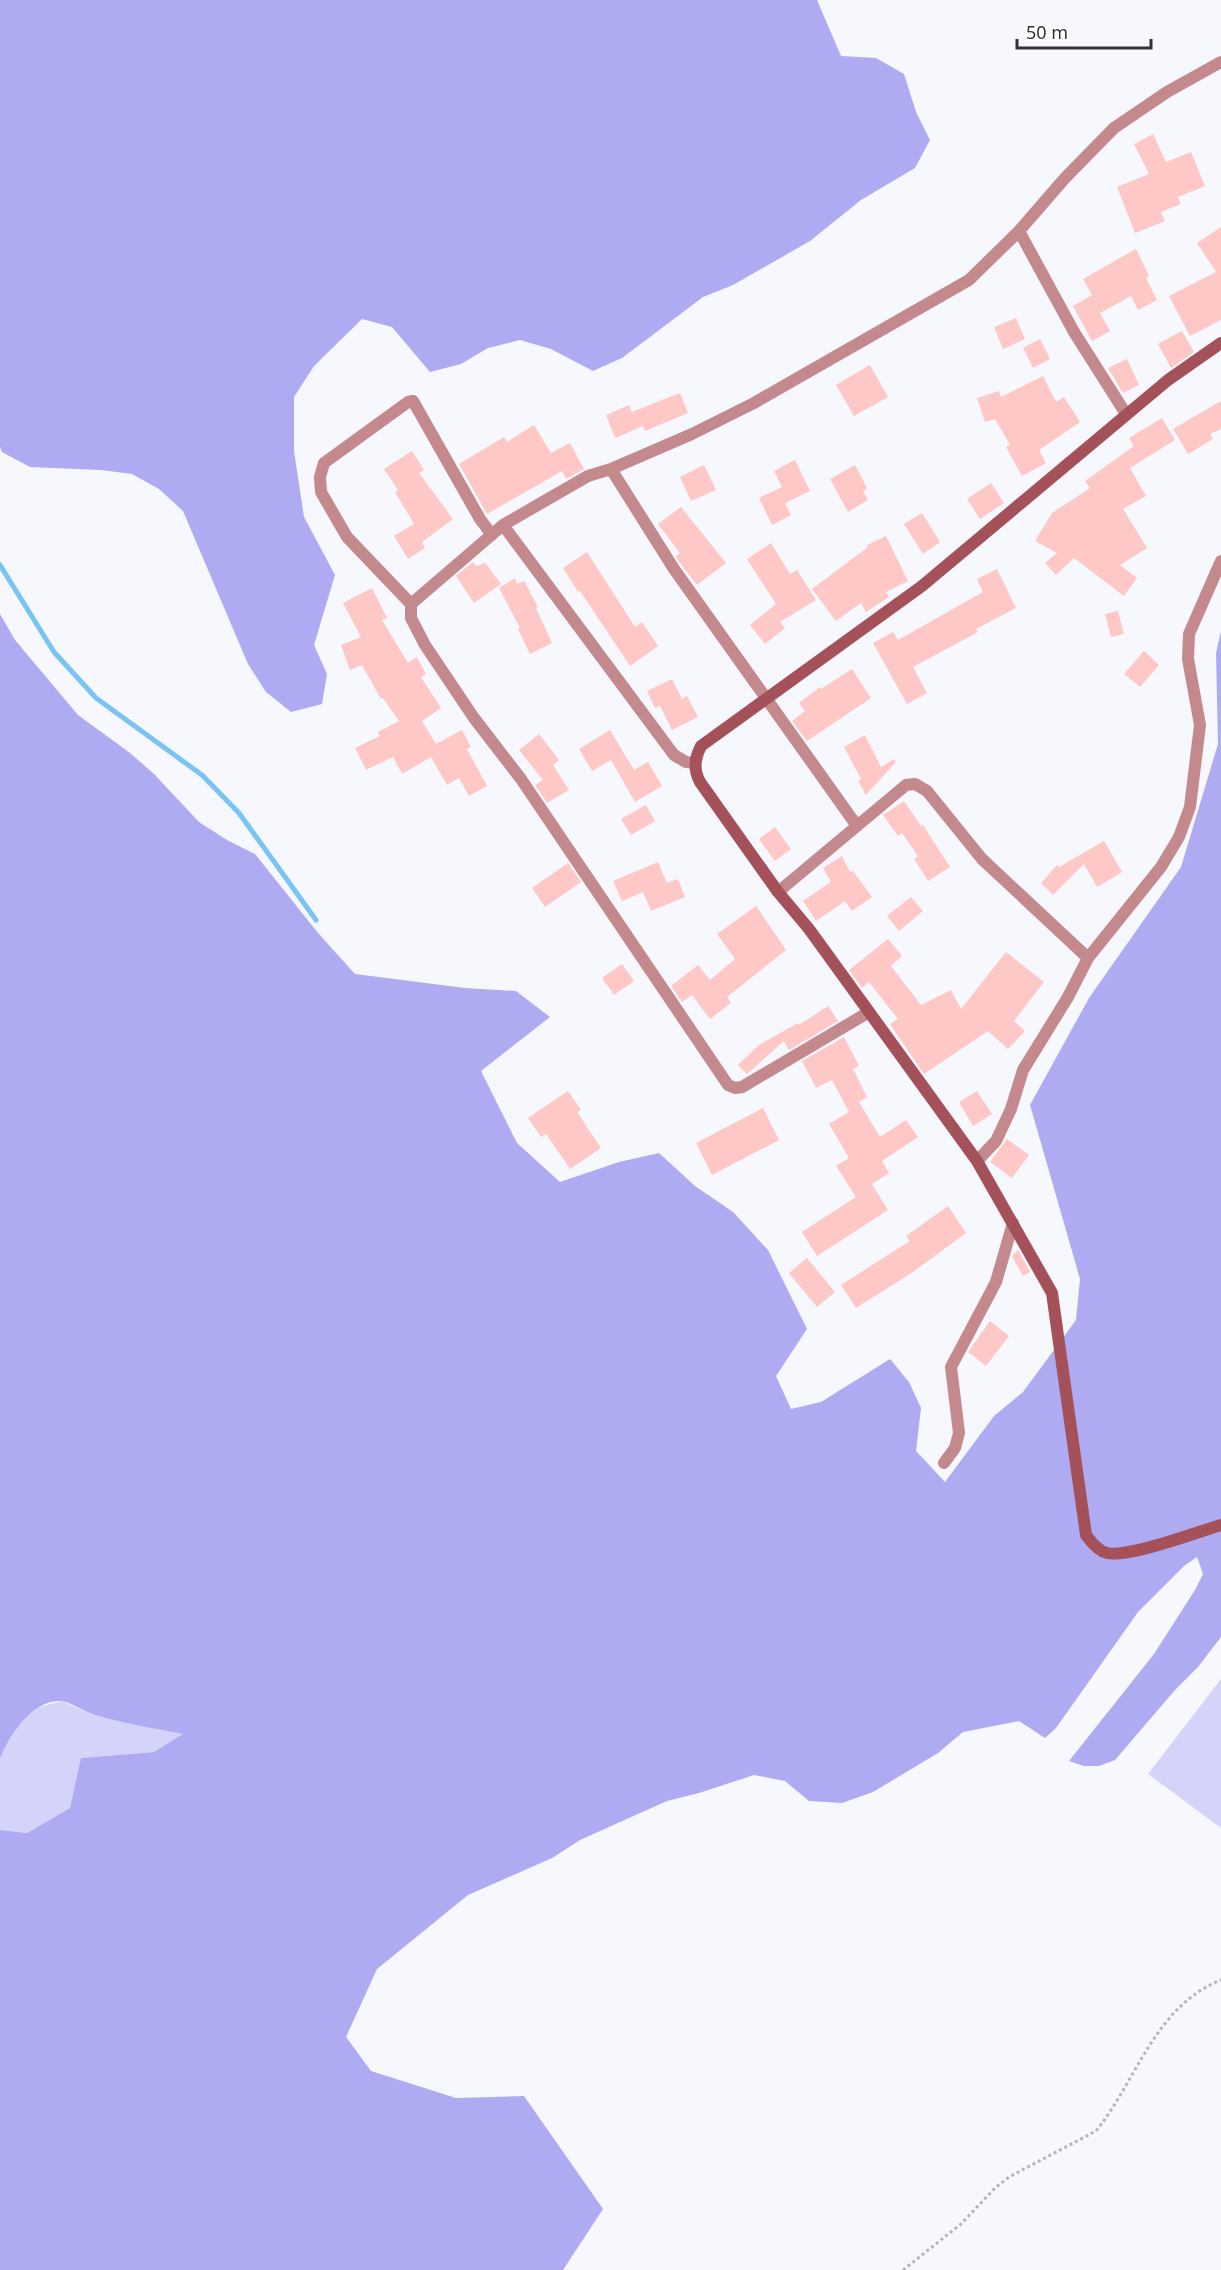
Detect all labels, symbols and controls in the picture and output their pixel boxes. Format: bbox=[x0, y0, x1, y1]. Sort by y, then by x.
scale bar bbox=[1017, 12, 1150, 50]
text: 50 m bbox=[1026, 20, 1068, 44]

